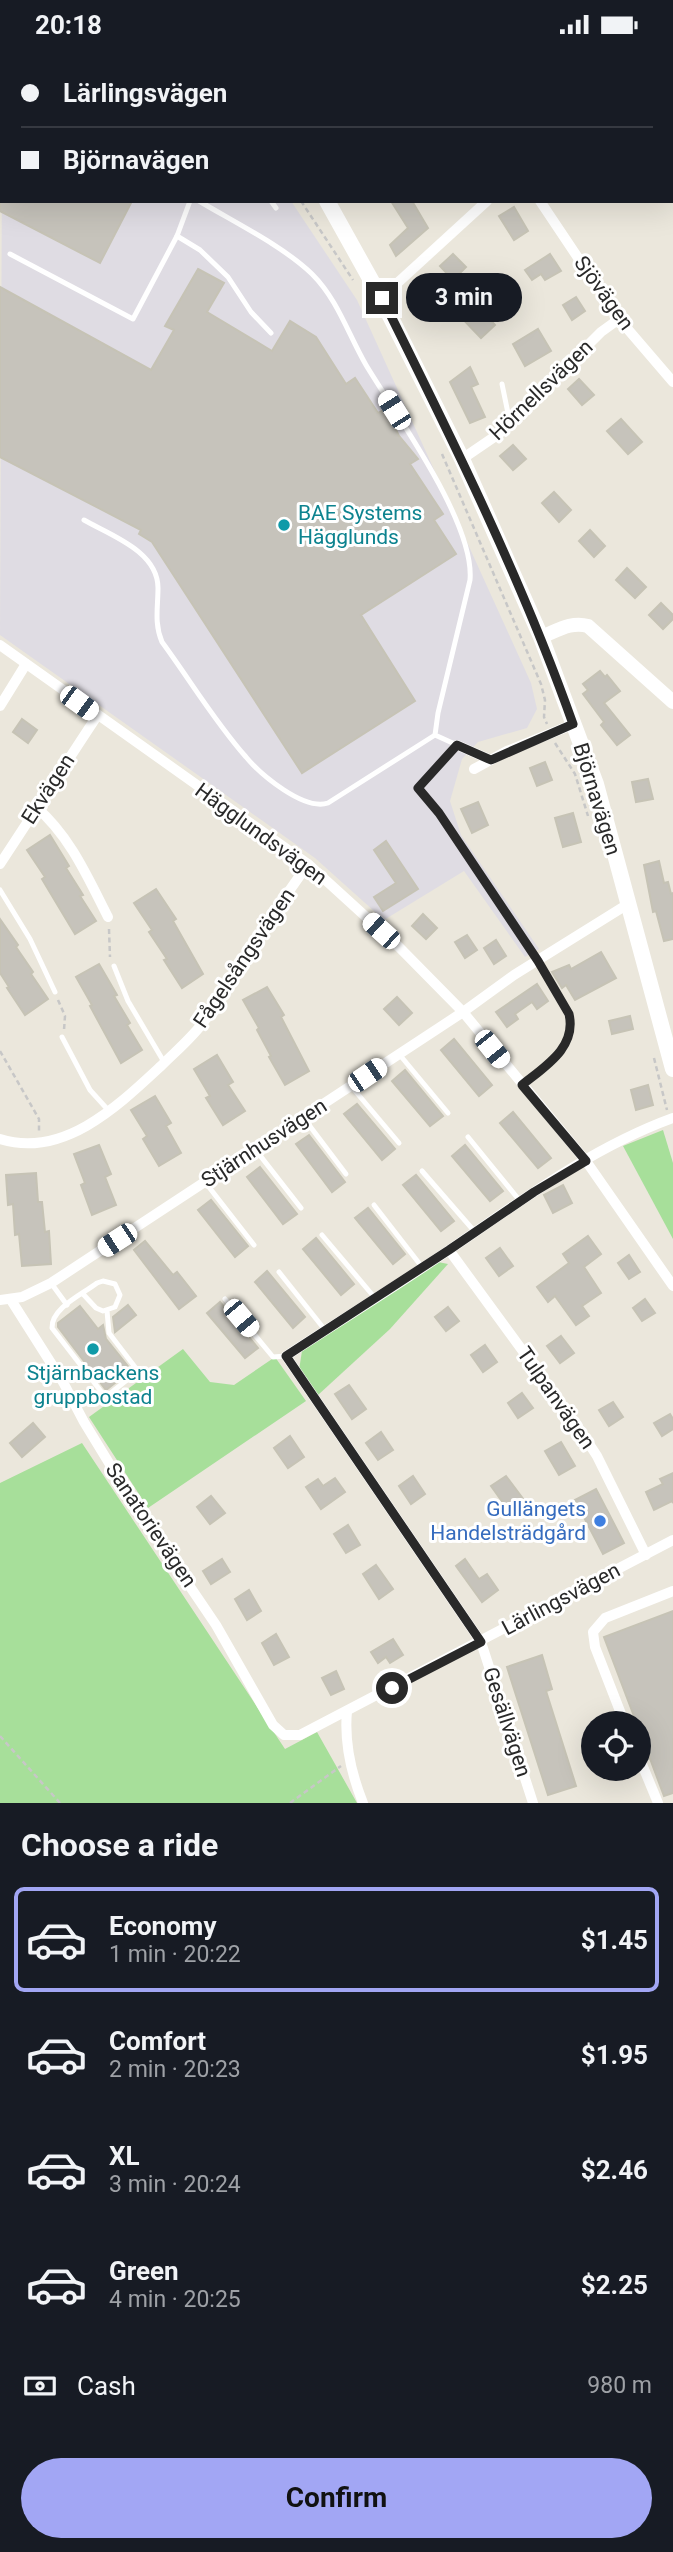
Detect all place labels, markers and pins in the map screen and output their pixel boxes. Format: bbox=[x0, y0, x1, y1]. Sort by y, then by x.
place label: BAE Systems Hägglunds bbox=[298, 501, 422, 549]
marker: BAE Systems Hägglunds bbox=[276, 517, 292, 533]
marker: Stjärnbackens gruppbostad bbox=[85, 1341, 101, 1357]
place label: Stjärnbackens gruppbostad bbox=[27, 1361, 159, 1409]
place label: Gullängets Handelsträdgård bbox=[430, 1497, 586, 1545]
marker: Gullängets Handelsträdgård bbox=[592, 1513, 608, 1529]

